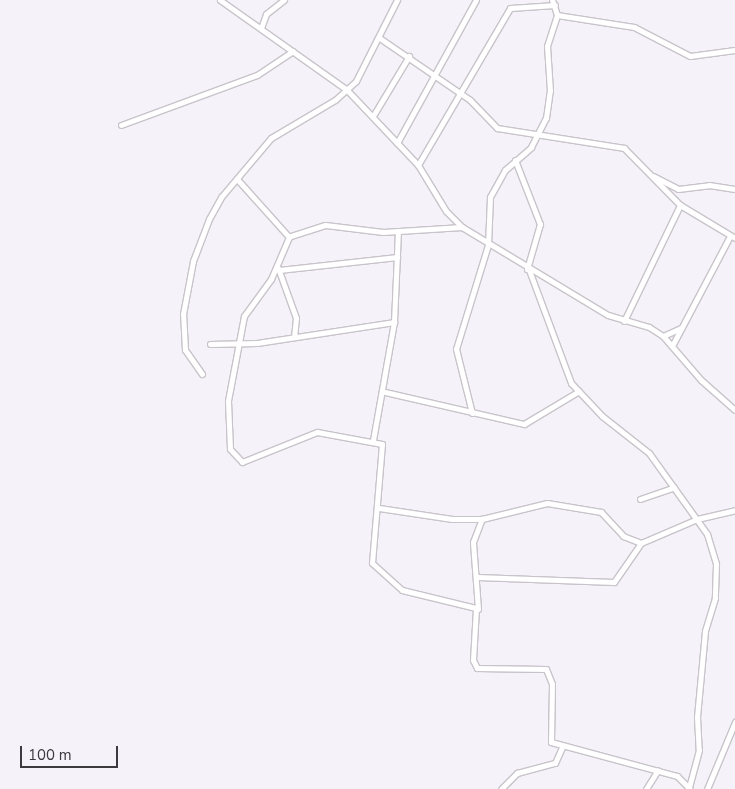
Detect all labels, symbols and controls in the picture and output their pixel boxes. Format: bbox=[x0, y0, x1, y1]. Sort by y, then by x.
scale bar bbox=[22, 736, 120, 768]
text: 100 m bbox=[28, 745, 72, 765]

